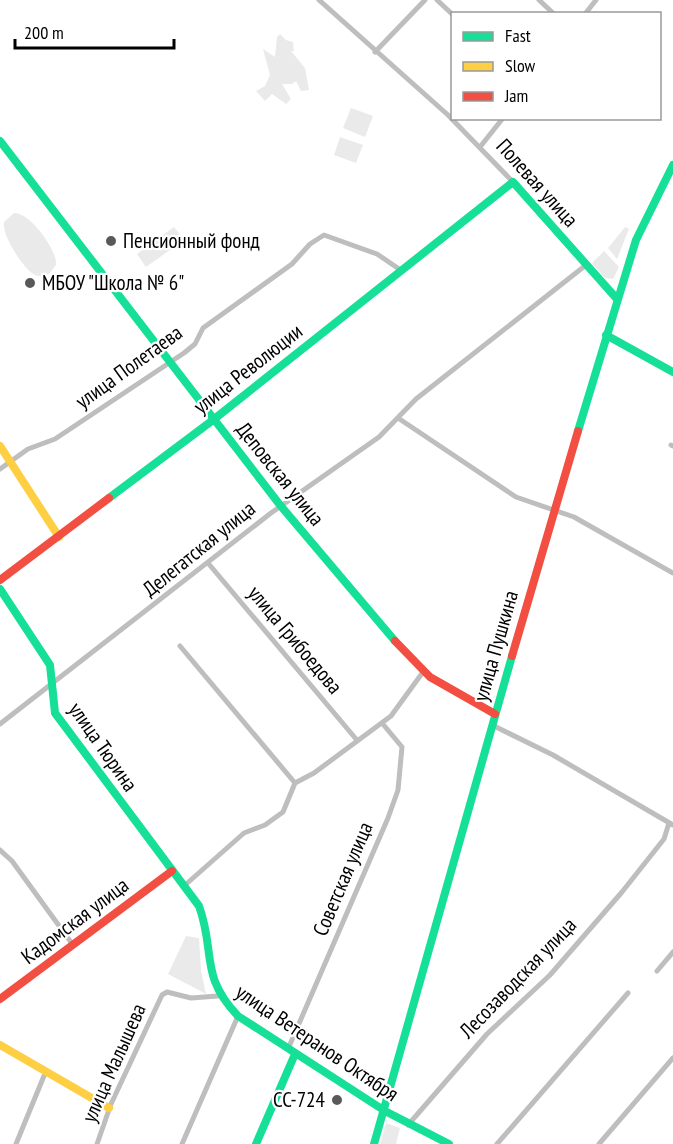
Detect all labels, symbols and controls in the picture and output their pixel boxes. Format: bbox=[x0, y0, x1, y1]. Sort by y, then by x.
scale bar bbox=[15, 12, 174, 50]
legend bbox=[451, 12, 661, 120]
text: 200 m bbox=[24, 21, 64, 44]
text: Fast bbox=[505, 24, 531, 47]
text: Slow bbox=[505, 54, 536, 77]
text: Jam bbox=[504, 84, 528, 107]
street label: Полевая улица bbox=[491, 133, 584, 232]
place label: Пенсионный фонд bbox=[123, 227, 260, 254]
marker: Пенсионный фонд bbox=[104, 234, 118, 248]
place label: МБОУ "Школа № 6" bbox=[42, 269, 184, 296]
marker: МБОУ "Школа № 6" bbox=[23, 276, 37, 290]
street label: улица Революции bbox=[188, 318, 308, 420]
street label: улица Полетаева bbox=[70, 319, 187, 414]
street label: Деповская улица bbox=[230, 416, 330, 531]
street label: Делегатская улица bbox=[137, 495, 261, 602]
street label: улица Грибоедова bbox=[242, 580, 349, 699]
street label: улица Пушкина bbox=[467, 587, 524, 704]
street label: улица Тюрина bbox=[63, 697, 144, 796]
street label: Советская улица bbox=[306, 818, 379, 940]
street label: Кадомская улица bbox=[16, 871, 134, 970]
street label: Лесозаводская улица bbox=[453, 912, 582, 1044]
street label: улица Ветеранов Октября bbox=[231, 978, 404, 1107]
street label: улица Малышева bbox=[75, 999, 152, 1126]
place label: СС-724 bbox=[273, 1086, 326, 1113]
marker: СС-724 bbox=[330, 1093, 344, 1107]

